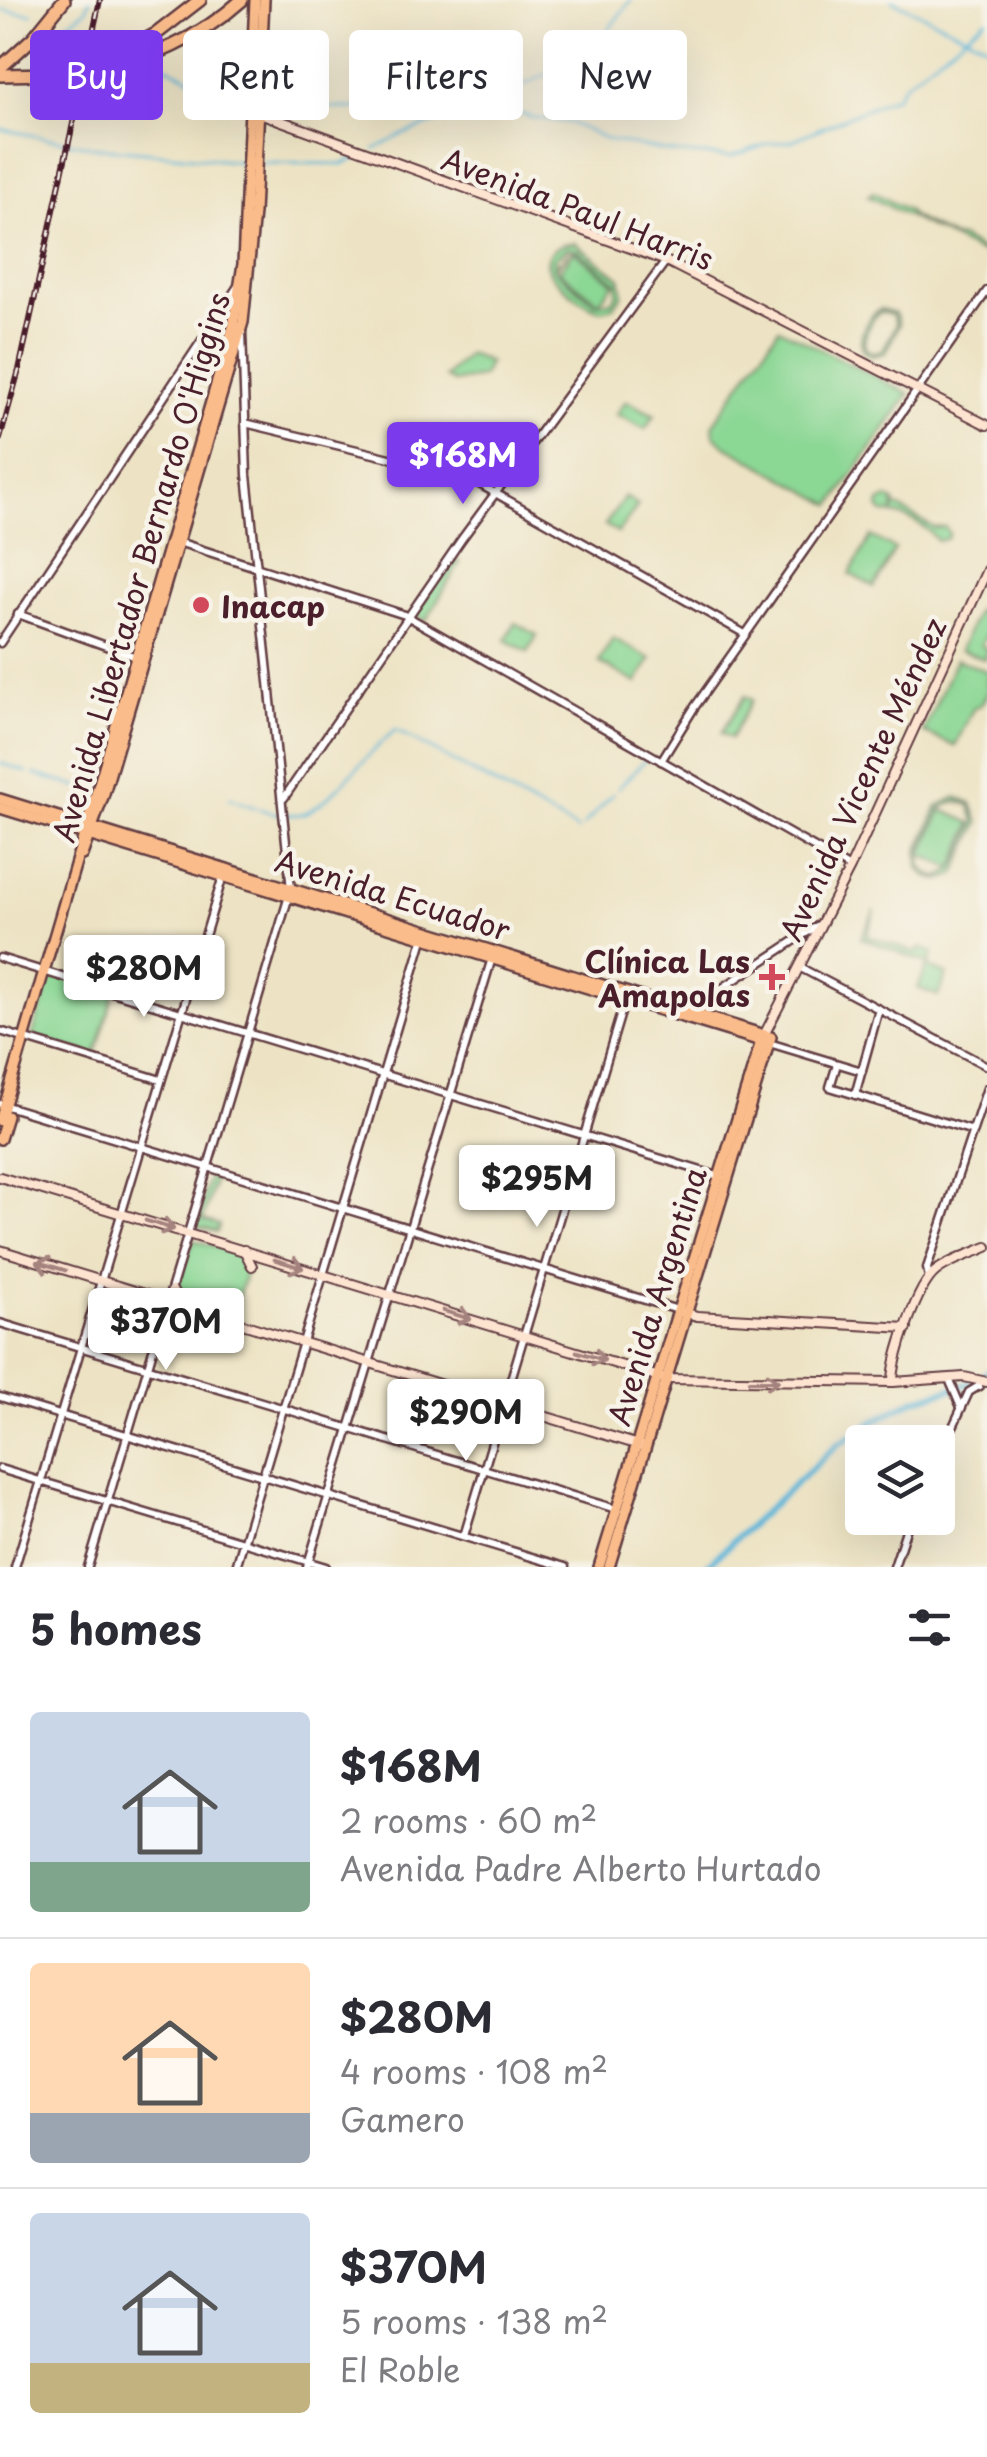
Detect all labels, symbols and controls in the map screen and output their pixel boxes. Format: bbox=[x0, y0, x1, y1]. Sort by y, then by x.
chip: Buy bbox=[30, 30, 163, 120]
chip: Rent bbox=[183, 30, 329, 120]
chip: Filters bbox=[349, 30, 523, 120]
chip: New bbox=[543, 30, 687, 120]
street label: Avenida Paul Harris bbox=[436, 135, 720, 281]
street label: Avenida Libertador Bernardo O'Higgins bbox=[40, 287, 240, 847]
pin: $168M bbox=[393, 422, 533, 507]
text: $168M bbox=[409, 430, 517, 478]
place label: Inacap bbox=[221, 583, 325, 628]
marker: Inacap bbox=[190, 594, 212, 616]
street label: Avenida Vicente Méndez bbox=[767, 610, 957, 948]
street label: Avenida Ecuador bbox=[270, 837, 516, 951]
pin: $280M bbox=[74, 935, 214, 1020]
place label: Clínica Las Amapolas bbox=[585, 938, 750, 1017]
text: $280M bbox=[86, 943, 202, 991]
marker: Clínica Las Amapolas bbox=[759, 964, 785, 990]
pin: $295M bbox=[467, 1145, 607, 1230]
text: $295M bbox=[481, 1153, 593, 1201]
street label: Avenida Argentina bbox=[595, 1161, 717, 1431]
one-way arrow bbox=[144, 1217, 176, 1235]
one-way arrow bbox=[36, 1256, 67, 1274]
one-way arrow bbox=[273, 1256, 305, 1274]
pin: $370M bbox=[96, 1288, 236, 1373]
text: $370M bbox=[110, 1296, 222, 1344]
one-way arrow bbox=[441, 1307, 472, 1325]
one-way arrow bbox=[575, 1348, 606, 1366]
one-way arrow bbox=[746, 1372, 779, 1390]
pin: $290M bbox=[396, 1379, 536, 1464]
text: $290M bbox=[409, 1387, 523, 1435]
map controls bbox=[845, 1425, 955, 1535]
button: layers bbox=[845, 1425, 955, 1535]
text: 5 homes bbox=[30, 1596, 202, 1659]
icon: filters bbox=[902, 1600, 957, 1655]
text: $168M bbox=[340, 1733, 482, 1796]
icon: home bbox=[110, 1752, 230, 1872]
text: 2 rooms · 60 m² bbox=[340, 1796, 597, 1844]
text: Avenida Padre Alberto Hurtado bbox=[340, 1844, 822, 1892]
text: $280M bbox=[340, 1984, 493, 2047]
icon: home bbox=[110, 2003, 230, 2123]
text: 4 rooms · 108 m² bbox=[340, 2047, 608, 2095]
text: Gamero bbox=[340, 2095, 465, 2143]
text: $370M bbox=[340, 2234, 487, 2297]
icon: home bbox=[110, 2253, 230, 2373]
text: 5 rooms · 138 m² bbox=[340, 2297, 608, 2345]
text: El Roble bbox=[340, 2345, 461, 2393]

